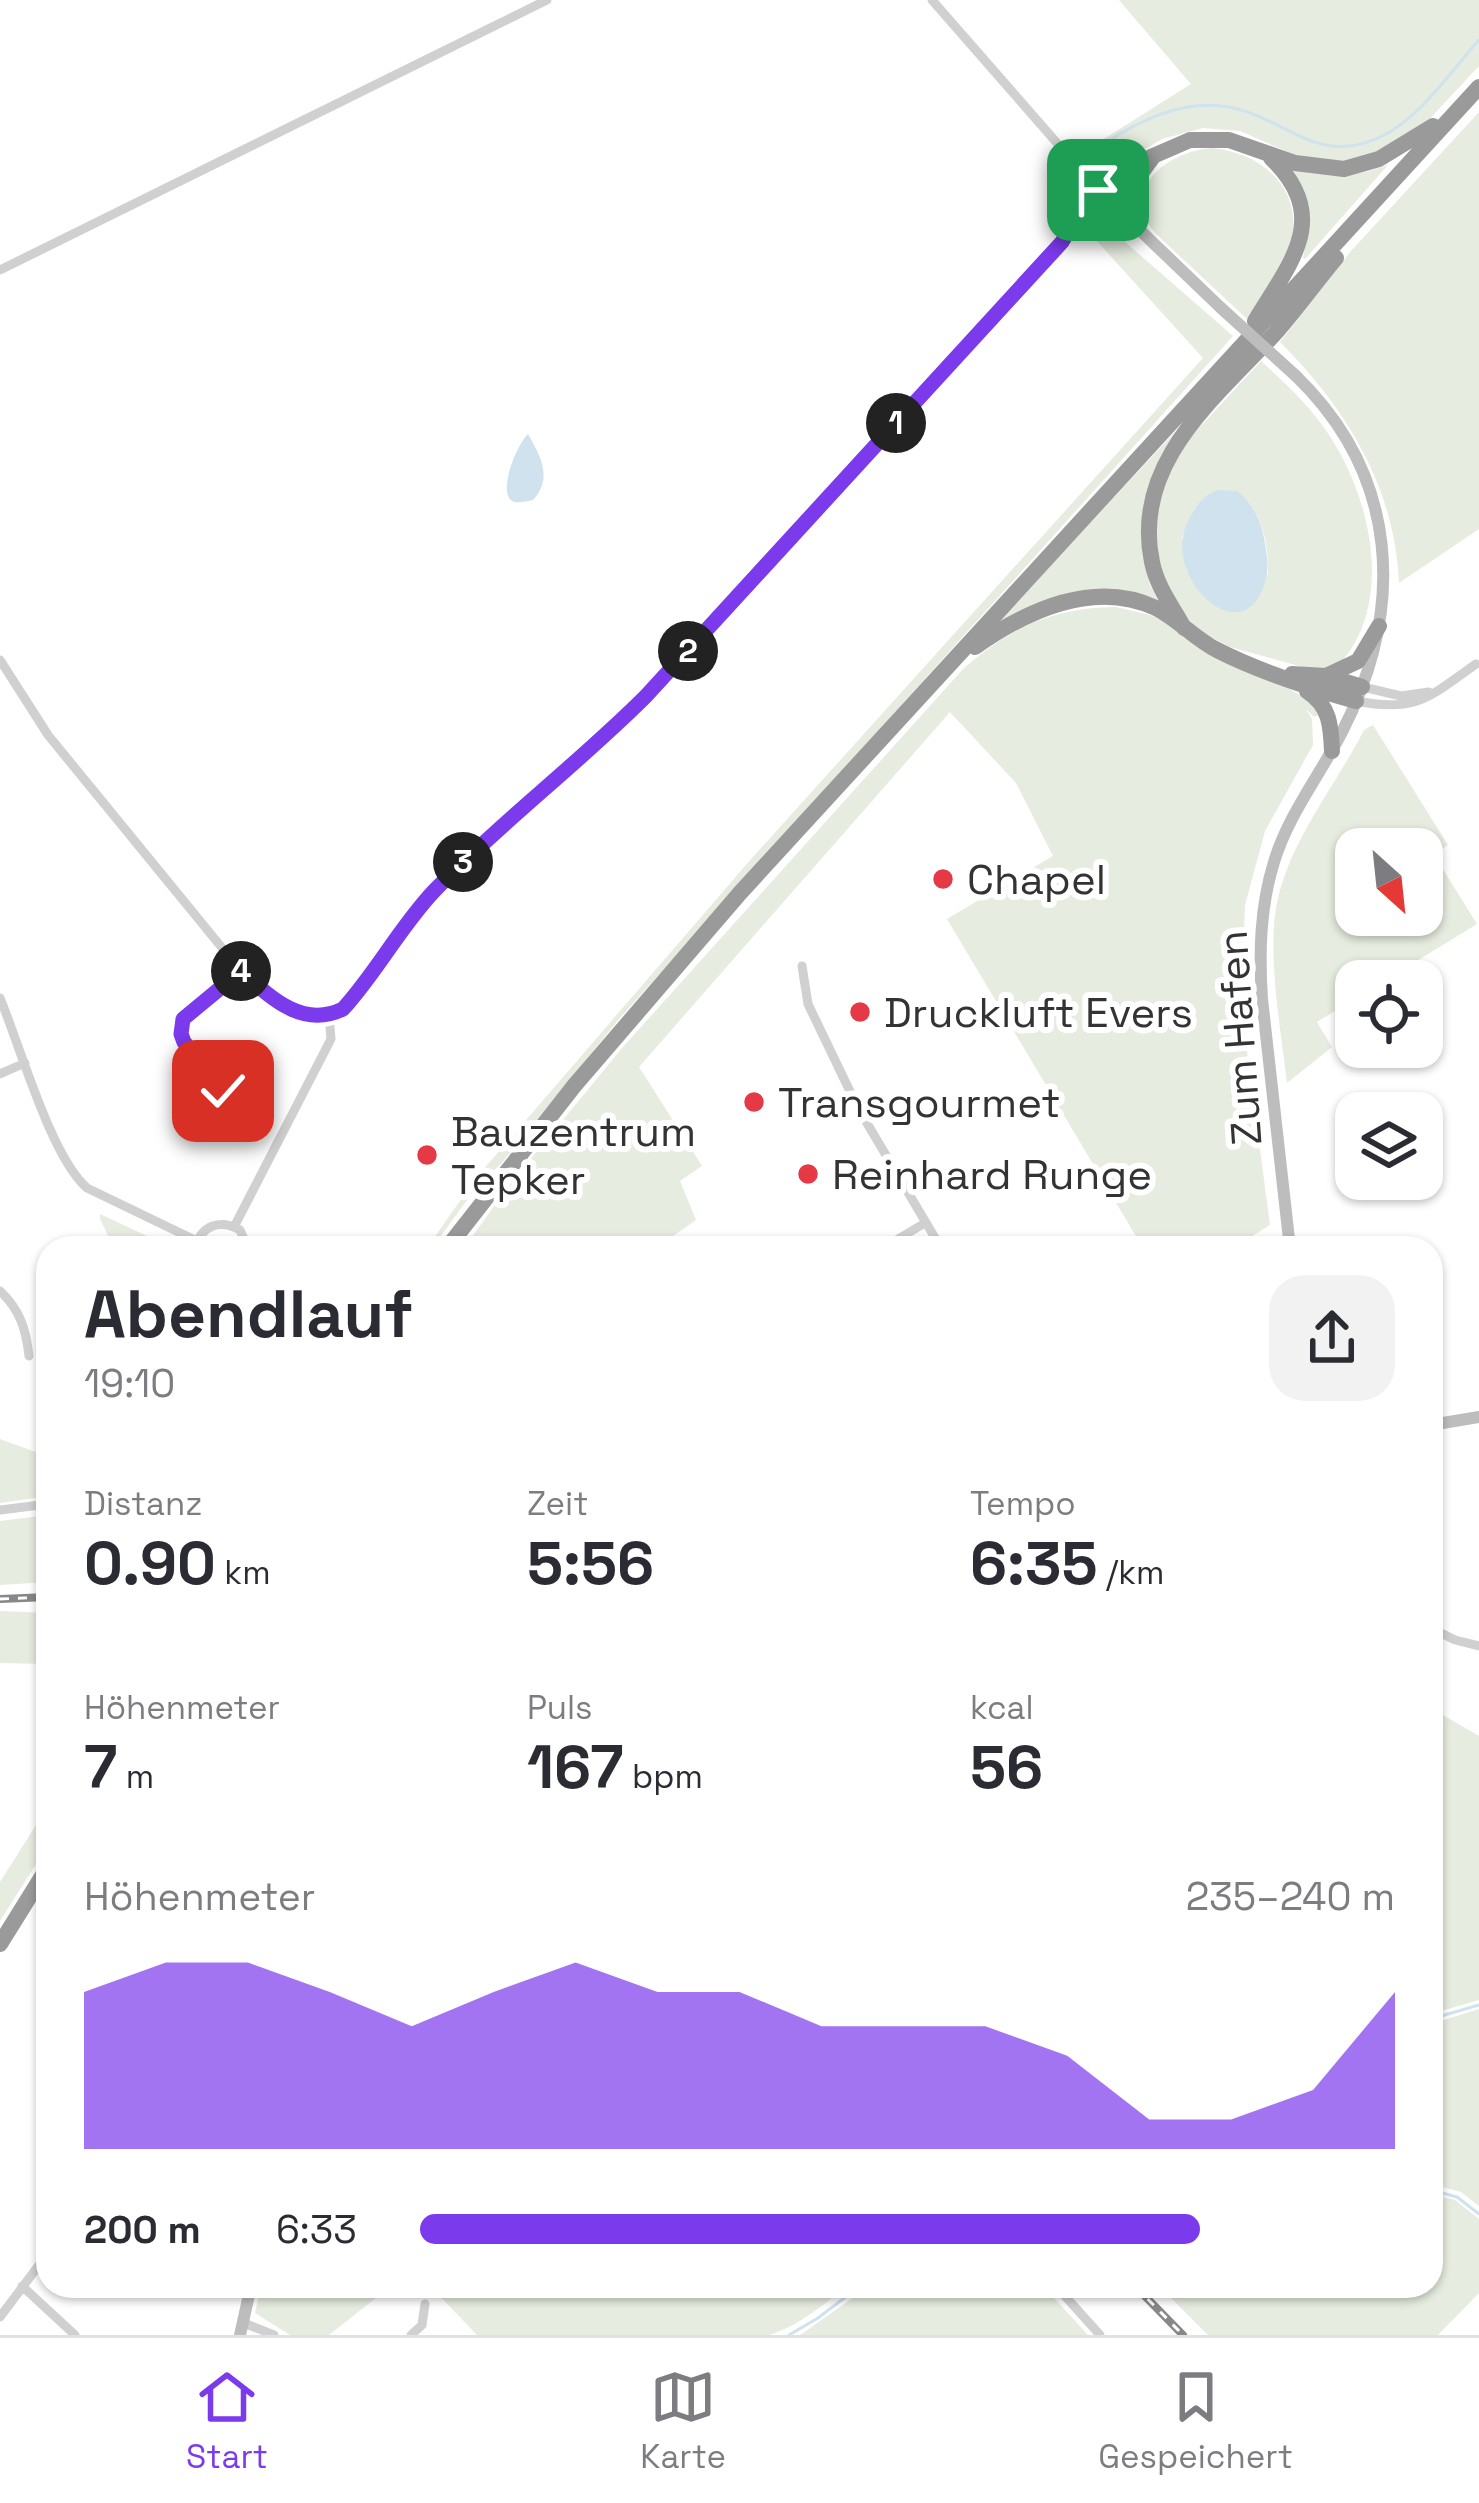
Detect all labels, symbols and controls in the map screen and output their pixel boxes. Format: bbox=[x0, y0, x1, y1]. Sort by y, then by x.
pin bbox=[1047, 139, 1149, 241]
icon: arrive bbox=[1065, 157, 1131, 223]
pin: 1 bbox=[866, 393, 926, 453]
text: 1 bbox=[889, 402, 903, 444]
pin: 2 bbox=[658, 621, 718, 681]
text: 2 bbox=[678, 630, 698, 672]
north arrow bbox=[1335, 828, 1443, 936]
map controls bbox=[1335, 828, 1443, 1200]
pin: 3 bbox=[433, 832, 493, 892]
text: 3 bbox=[453, 841, 473, 883]
place label: Chapel bbox=[967, 853, 1106, 906]
marker: Chapel bbox=[930, 866, 956, 892]
street label: Zum Hafen bbox=[1206, 929, 1273, 1147]
pin: 4 bbox=[211, 941, 271, 1001]
text: 4 bbox=[231, 950, 252, 992]
button: locate bbox=[1335, 960, 1443, 1068]
place label: Druckluft Evers bbox=[884, 986, 1193, 1039]
marker: Druckluft Evers bbox=[847, 999, 873, 1025]
pin bbox=[172, 1040, 274, 1142]
icon: check bbox=[190, 1058, 256, 1124]
place label: Transgourmet bbox=[778, 1076, 1061, 1129]
marker: Transgourmet bbox=[741, 1089, 767, 1115]
button: layers bbox=[1335, 1092, 1443, 1200]
place label: Bauzentrum Tepker bbox=[451, 1105, 696, 1206]
marker: Bauzentrum Tepker bbox=[414, 1142, 440, 1168]
place label: Reinhard Runge bbox=[832, 1148, 1152, 1201]
marker: Reinhard Runge bbox=[795, 1161, 821, 1187]
text: Abendlauf bbox=[84, 1272, 413, 1356]
button: share bbox=[1269, 1275, 1395, 1401]
text: 19:10 bbox=[84, 1359, 175, 1408]
text: Distanz bbox=[84, 1483, 202, 1525]
text: Zeit bbox=[527, 1483, 588, 1525]
text: Tempo bbox=[970, 1483, 1076, 1525]
text: 0.90 bbox=[84, 1525, 216, 1602]
text: 5:56 bbox=[527, 1525, 654, 1602]
text: 6:35 bbox=[970, 1525, 1097, 1602]
text: km bbox=[216, 1552, 271, 1594]
text: /km bbox=[1097, 1552, 1164, 1594]
text: Höhenmeter bbox=[84, 1687, 280, 1729]
text: Puls bbox=[527, 1687, 593, 1729]
text: kcal bbox=[970, 1687, 1034, 1729]
text: 7 bbox=[84, 1729, 117, 1806]
text: 167 bbox=[527, 1729, 623, 1806]
text: 56 bbox=[970, 1729, 1043, 1806]
text: m bbox=[117, 1756, 154, 1798]
text: bpm bbox=[623, 1756, 703, 1798]
text: Höhenmeter bbox=[84, 1872, 315, 1921]
text: 235–240 m bbox=[1186, 1872, 1395, 1921]
text: 200 m bbox=[84, 2205, 201, 2254]
text: 6:33 bbox=[276, 2205, 357, 2254]
tab: Start bbox=[186, 2364, 268, 2478]
tab: Karte bbox=[640, 2364, 726, 2478]
tab: Gespeichert bbox=[1098, 2364, 1293, 2478]

